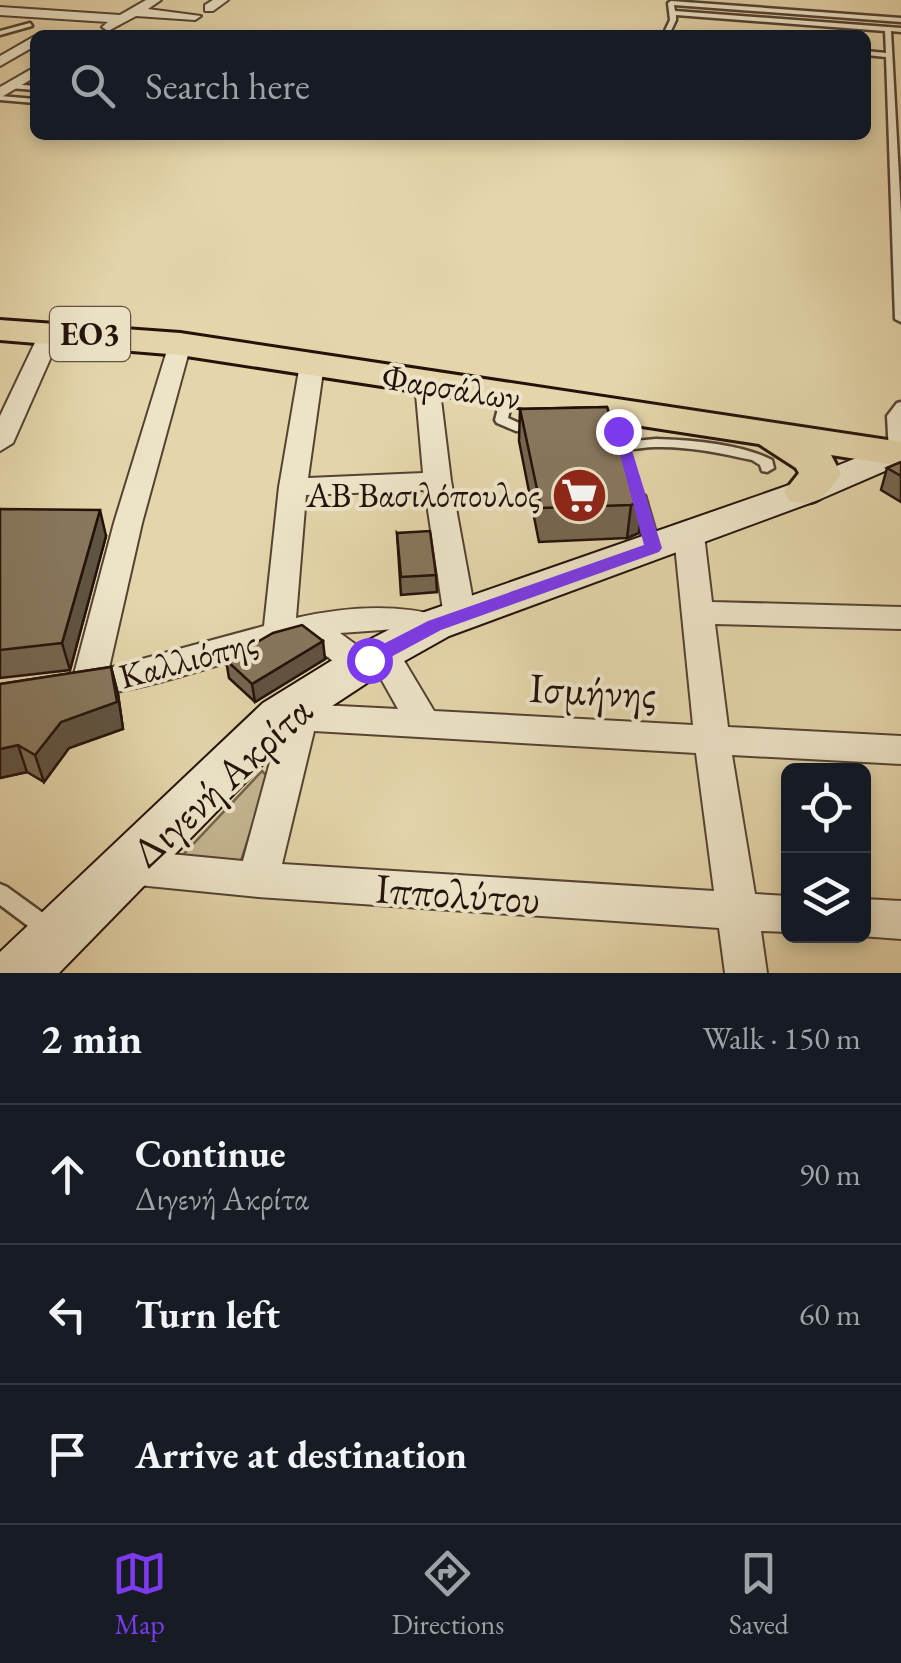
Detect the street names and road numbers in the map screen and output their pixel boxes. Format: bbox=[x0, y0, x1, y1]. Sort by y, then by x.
road number: ΕΟ3 bbox=[50, 307, 130, 361]
street label: Φαρσάλων bbox=[379, 353, 524, 420]
street label: Καλλιόπης bbox=[114, 619, 262, 699]
street label: Ισμήνης bbox=[528, 660, 658, 721]
street label: Διγενή Ακρίτα bbox=[119, 683, 324, 879]
street label: Ιππολύτου bbox=[374, 860, 542, 927]

